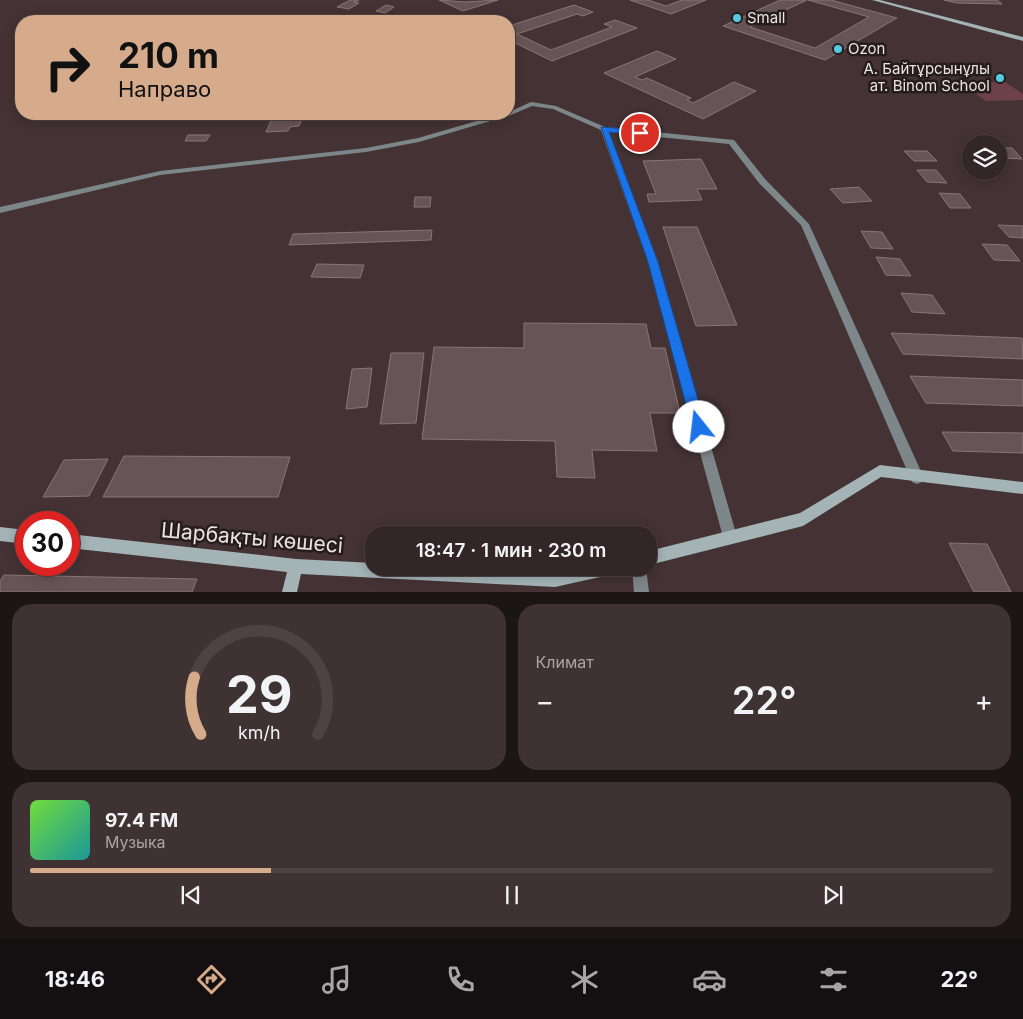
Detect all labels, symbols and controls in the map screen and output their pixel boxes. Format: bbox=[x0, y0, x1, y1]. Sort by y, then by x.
place label: Small bbox=[747, 8, 785, 27]
marker: Small bbox=[731, 12, 743, 24]
text: 210 m bbox=[118, 34, 219, 76]
icon: right bbox=[35, 35, 100, 100]
place label: Ozon bbox=[848, 39, 885, 58]
marker: Ozon bbox=[832, 43, 844, 55]
place label: А. Байтұрсынұлы ат. Binom School bbox=[863, 59, 990, 95]
marker: А. Байтұрсынұлы ат. Binom School bbox=[994, 72, 1006, 84]
text: Направо bbox=[118, 76, 211, 102]
pin bbox=[619, 112, 661, 154]
icon: arrive bbox=[626, 119, 654, 147]
map controls bbox=[962, 135, 1007, 180]
button: layers bbox=[962, 135, 1007, 180]
position arrow bbox=[672, 400, 724, 452]
speed limit sign: 30 bbox=[15, 511, 80, 576]
street label: Шарбақты көшесі bbox=[160, 517, 344, 558]
text: 18:47 · 1 мин · 230 m bbox=[416, 539, 606, 562]
text: Климат bbox=[536, 652, 594, 672]
text: 29 bbox=[225, 663, 292, 726]
text: 22° bbox=[732, 677, 797, 723]
text: − bbox=[536, 684, 554, 718]
text: + bbox=[974, 684, 993, 718]
text: km/h bbox=[238, 722, 280, 743]
text: 97.4 FM bbox=[105, 809, 178, 832]
text: Музыка bbox=[105, 832, 166, 852]
icon: previous bbox=[177, 881, 205, 909]
icon: pause bbox=[498, 881, 526, 909]
icon: next bbox=[819, 881, 847, 909]
icon: directions bbox=[194, 962, 229, 997]
icon: music bbox=[319, 962, 354, 997]
icon: phone bbox=[443, 962, 478, 997]
icon: climate bbox=[567, 962, 602, 997]
icon: car bbox=[692, 962, 727, 997]
icon: filters bbox=[816, 962, 851, 997]
text: 18:46 bbox=[45, 966, 105, 992]
text: 22° bbox=[940, 966, 978, 992]

